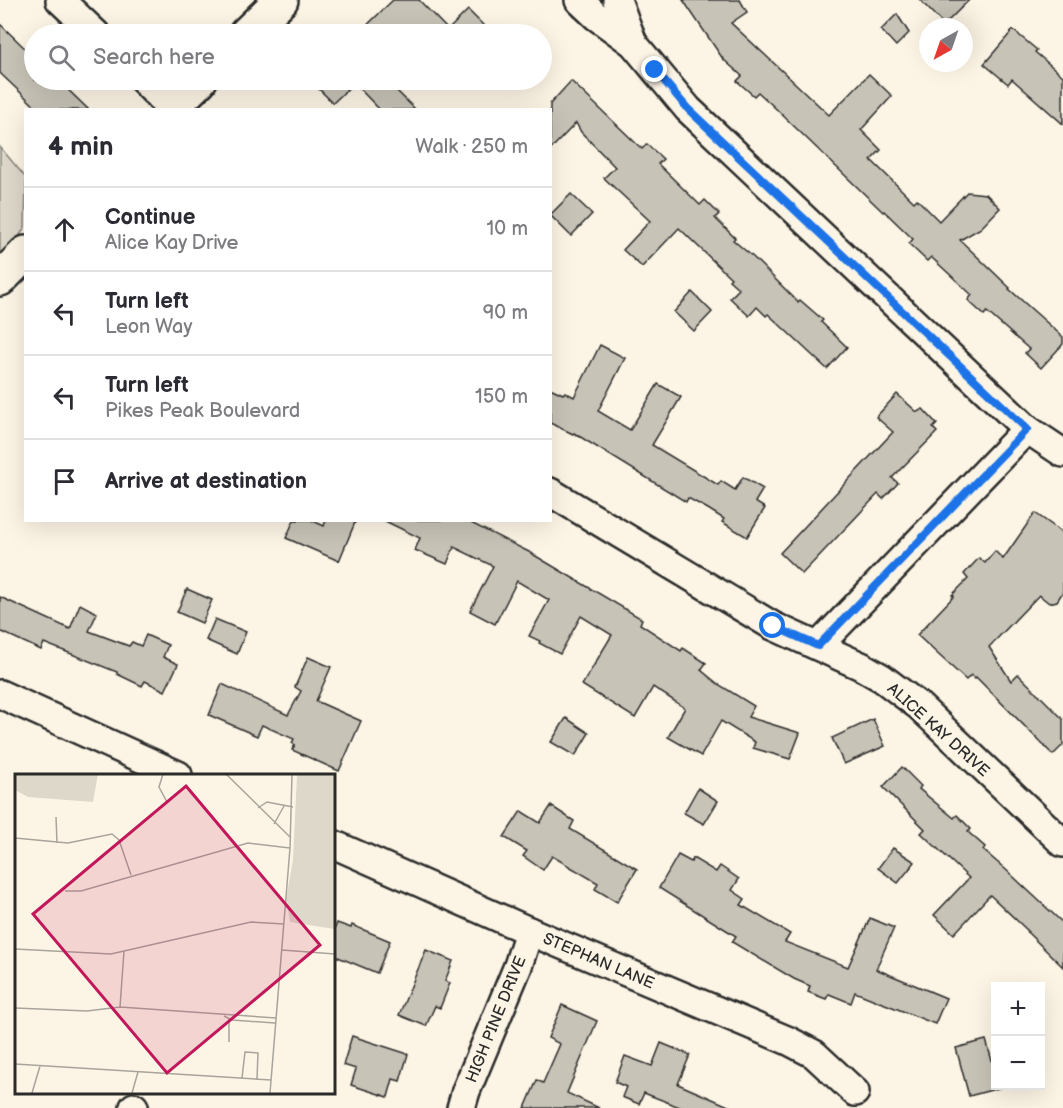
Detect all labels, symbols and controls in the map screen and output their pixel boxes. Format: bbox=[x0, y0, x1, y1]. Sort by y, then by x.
north arrow bbox=[919, 18, 973, 72]
search box bbox=[24, 24, 552, 90]
icon: search bbox=[45, 41, 78, 74]
text: Search here bbox=[93, 44, 215, 71]
route end bbox=[641, 56, 667, 82]
text: 4 min bbox=[48, 132, 113, 163]
text: Walk · 250 m bbox=[415, 135, 528, 159]
text: Continue bbox=[105, 204, 195, 231]
icon: ahead bbox=[48, 213, 81, 246]
text: 10 m bbox=[487, 217, 528, 241]
text: Alice Kay Drive bbox=[105, 231, 238, 255]
text: Turn left bbox=[105, 288, 189, 315]
icon: left bbox=[48, 297, 81, 330]
text: 90 m bbox=[483, 301, 528, 325]
text: Leon Way bbox=[105, 315, 192, 339]
text: Turn left bbox=[105, 372, 189, 399]
icon: left bbox=[48, 381, 81, 414]
text: 150 m bbox=[475, 385, 528, 409]
text: Pikes Peak Boulevard bbox=[105, 399, 300, 423]
icon: arrive bbox=[48, 465, 81, 498]
text: Arrive at destination bbox=[105, 468, 307, 495]
route start bbox=[759, 612, 785, 638]
street label: ALICE KAY DRIVE bbox=[883, 679, 993, 781]
inset map bbox=[15, 774, 334, 1093]
street label: STEPHAN LANE bbox=[540, 929, 657, 993]
street label: HIGH PINE DRIVE bbox=[462, 953, 530, 1086]
map controls bbox=[991, 982, 1045, 1090]
button: + bbox=[991, 982, 1045, 1036]
button: − bbox=[991, 1036, 1045, 1090]

